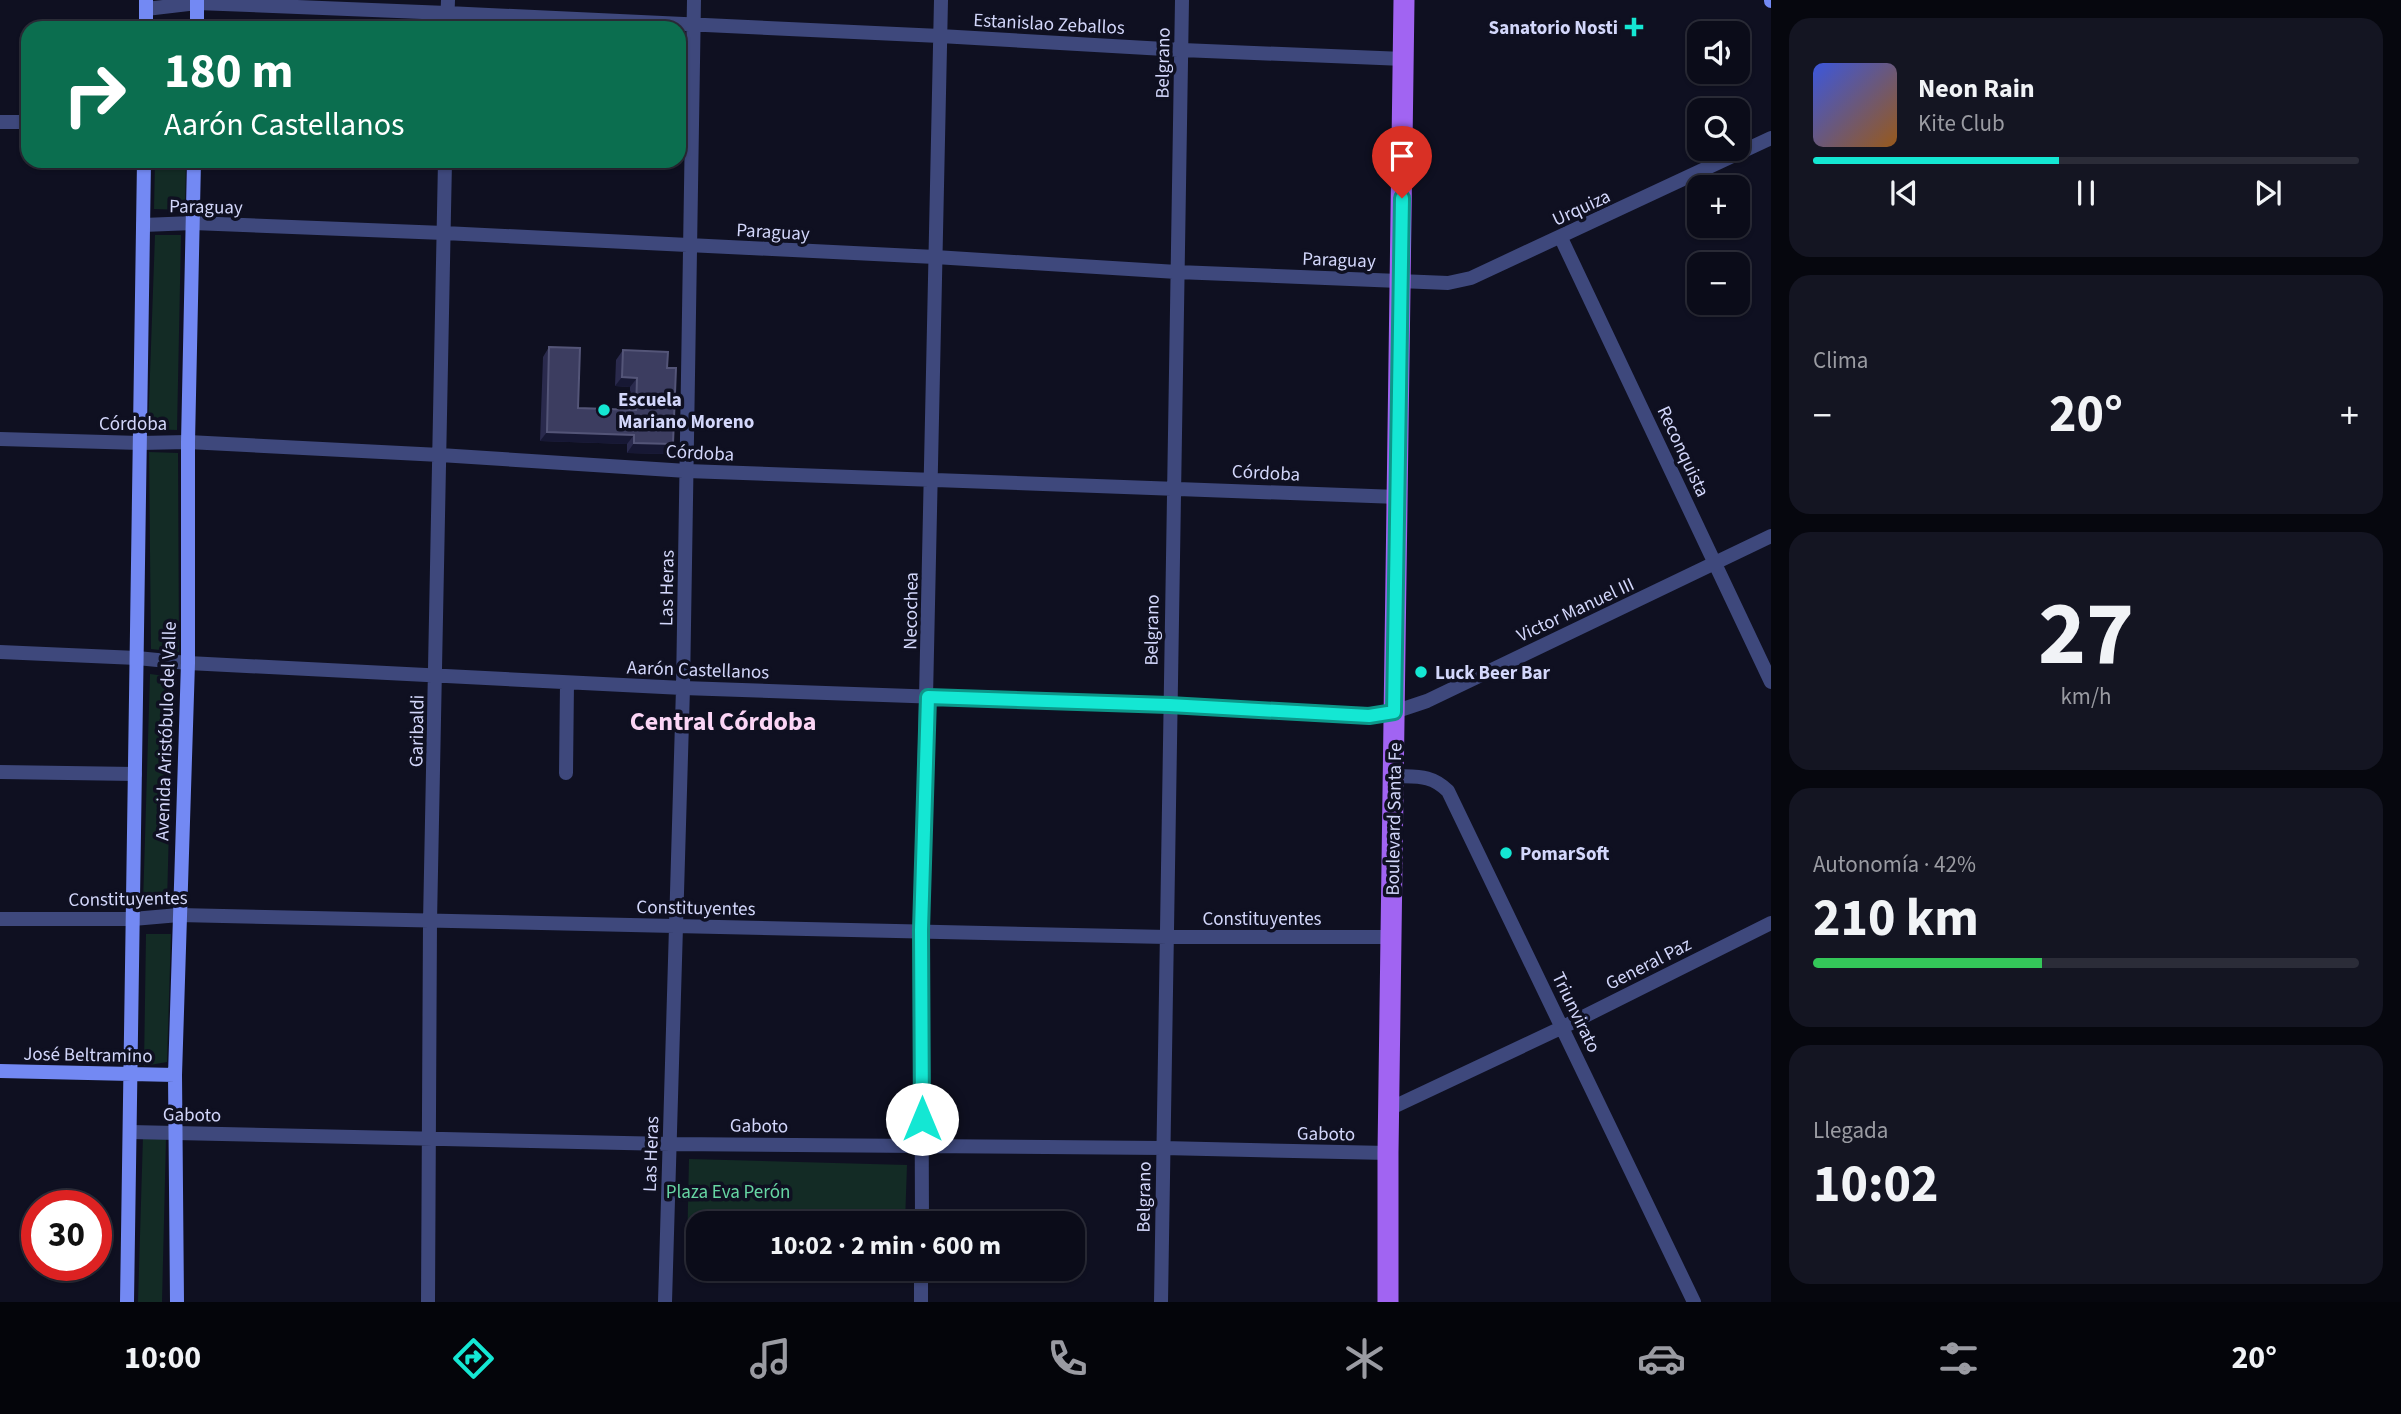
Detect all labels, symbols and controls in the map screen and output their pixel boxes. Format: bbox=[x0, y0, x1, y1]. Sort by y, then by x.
street label: Estanislao Zeballos bbox=[972, 7, 1125, 42]
place label: Sanatorio Nosti bbox=[1489, 15, 1618, 42]
marker: Sanatorio Nosti bbox=[1624, 17, 1644, 37]
map controls bbox=[1687, 21, 1750, 315]
button: sound bbox=[1687, 21, 1750, 84]
street label: Belgrano bbox=[1149, 27, 1178, 99]
text: 180 m bbox=[164, 37, 293, 107]
icon: right bbox=[49, 49, 140, 140]
text: Neon Rain bbox=[1918, 70, 2035, 107]
button: search bbox=[1687, 98, 1750, 161]
text: Aarón Castellanos bbox=[164, 102, 404, 148]
text: Kite Club bbox=[1918, 107, 2005, 140]
pin bbox=[1372, 126, 1432, 198]
icon: arrive bbox=[1383, 137, 1421, 175]
icon: previous bbox=[1885, 174, 1923, 212]
icon: pause bbox=[2067, 174, 2105, 212]
icon: next bbox=[2249, 174, 2287, 212]
button: + bbox=[1687, 175, 1750, 238]
street label: Urquiza bbox=[1548, 183, 1615, 234]
street label: Paraguay bbox=[169, 193, 243, 222]
street label: Paraguay bbox=[735, 217, 810, 248]
street label: Paraguay bbox=[1302, 246, 1376, 275]
button: − bbox=[1687, 252, 1750, 315]
text: Clima bbox=[1813, 344, 1868, 377]
text: 20° bbox=[2049, 378, 2123, 452]
place label: Escuela Mariano Moreno bbox=[618, 387, 754, 436]
text: − bbox=[1813, 389, 1832, 443]
text: + bbox=[2340, 389, 2359, 443]
marker: Escuela Mariano Moreno bbox=[596, 402, 612, 418]
street label: Reconquista bbox=[1650, 402, 1716, 502]
street label: Córdoba bbox=[99, 411, 167, 438]
street label: Córdoba bbox=[665, 438, 735, 469]
street label: Córdoba bbox=[1231, 458, 1301, 489]
street label: Las Heras bbox=[653, 550, 682, 626]
text: 27 bbox=[2038, 570, 2134, 699]
street label: Victor Manuel III bbox=[1512, 571, 1639, 649]
street label: Necochea bbox=[897, 572, 926, 650]
street label: Belgrano bbox=[1138, 594, 1167, 666]
street label: Avenida Aristóbulo del Valle bbox=[149, 621, 184, 841]
street label: Aarón Castellanos bbox=[626, 655, 770, 686]
place label: Luck Beer Bar bbox=[1435, 660, 1551, 687]
marker: Luck Beer Bar bbox=[1413, 664, 1429, 680]
text: km/h bbox=[2060, 680, 2112, 713]
street label: Garibaldi bbox=[403, 695, 432, 767]
district label: Central Córdoba bbox=[630, 703, 816, 740]
street label: Boulevard Santa Fe bbox=[1380, 742, 1409, 896]
place label: PomarSoft bbox=[1520, 841, 1609, 868]
marker: PomarSoft bbox=[1498, 845, 1514, 861]
text: Autonomía · 42% bbox=[1813, 848, 1976, 881]
text: 210 km bbox=[1813, 882, 1979, 956]
street label: Constituyentes bbox=[68, 885, 188, 914]
street label: Constituyentes bbox=[636, 894, 756, 923]
street label: Constituyentes bbox=[1202, 906, 1322, 933]
street label: General Paz bbox=[1601, 931, 1696, 997]
street label: Triunvirato bbox=[1544, 968, 1607, 1058]
street label: José Beltramino bbox=[23, 1041, 153, 1070]
position arrow bbox=[885, 1082, 959, 1156]
street label: Gaboto bbox=[163, 1101, 221, 1130]
street label: Gaboto bbox=[730, 1112, 788, 1141]
text: Llegada bbox=[1813, 1114, 1888, 1147]
street label: Las Heras bbox=[637, 1116, 666, 1193]
street label: Gaboto bbox=[1297, 1120, 1355, 1149]
text: 10:02 bbox=[1813, 1148, 1938, 1222]
street label: Belgrano bbox=[1130, 1161, 1159, 1233]
park label: Plaza Eva Perón bbox=[666, 1179, 790, 1206]
speed limit sign: 30 bbox=[21, 1190, 112, 1281]
text: 10:02 · 2 min · 600 m bbox=[770, 1227, 1001, 1264]
icon: directions bbox=[449, 1334, 498, 1383]
icon: music bbox=[746, 1334, 795, 1383]
icon: phone bbox=[1043, 1334, 1092, 1383]
icon: climate bbox=[1340, 1334, 1389, 1383]
icon: car bbox=[1637, 1334, 1686, 1383]
icon: filters bbox=[1934, 1334, 1983, 1383]
text: 10:00 bbox=[124, 1335, 201, 1381]
text: 20° bbox=[2231, 1335, 2277, 1381]

